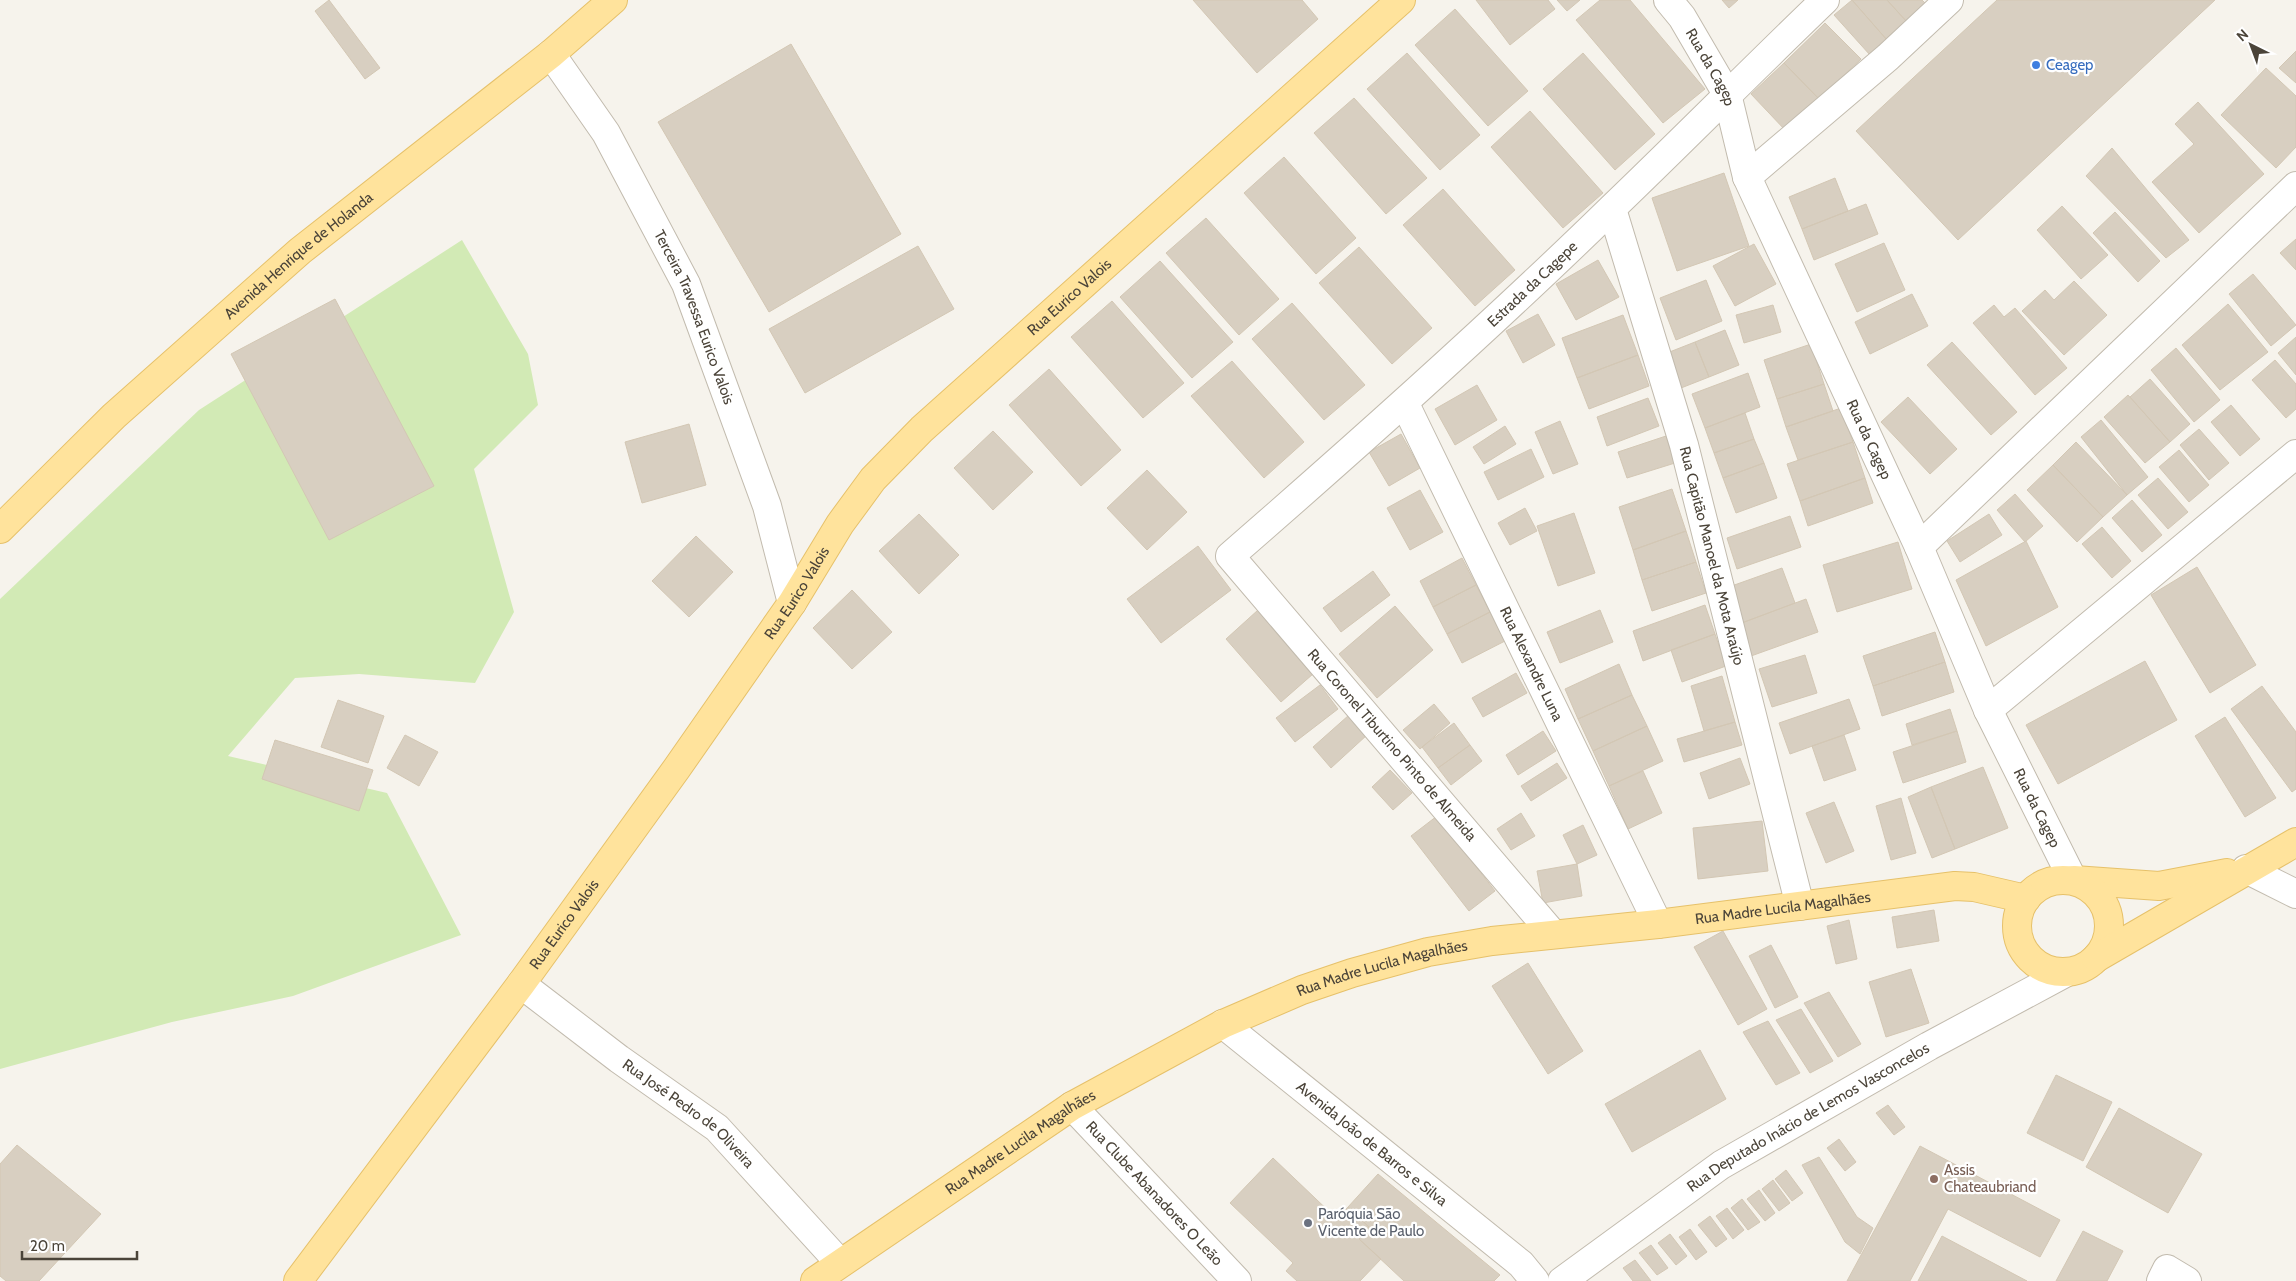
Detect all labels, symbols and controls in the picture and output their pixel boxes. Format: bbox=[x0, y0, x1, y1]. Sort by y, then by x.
north arrow bbox=[2226, 20, 2276, 70]
street label: Rua da Cagep bbox=[1682, 25, 1739, 108]
text: N bbox=[2233, 25, 2252, 45]
place label: Ceagep bbox=[2046, 56, 2093, 74]
marker: Ceagep bbox=[2030, 59, 2042, 71]
street label: Avenida Henrique de Holanda bbox=[220, 188, 377, 323]
street label: Terceira Travessa Eurico Valois bbox=[650, 227, 738, 407]
street label: Estrada da Cagepe bbox=[1484, 237, 1581, 331]
street label: Rua Eurico Valois bbox=[1024, 255, 1115, 339]
street label: Rua da Cagep bbox=[1843, 397, 1895, 482]
street label: Rua Capitão Manoel da Mota Araújo bbox=[1676, 445, 1748, 667]
street label: Rua Eurico Valois bbox=[761, 543, 833, 643]
street label: Rua Alexandre Luna bbox=[1496, 604, 1567, 725]
street label: Rua Coronel Tiburtino Pinto de Almeida bbox=[1304, 645, 1481, 845]
street label: Rua da Cagep bbox=[2010, 765, 2064, 850]
street label: Rua Eurico Valois bbox=[526, 876, 603, 973]
street label: Rua Madre Lucila Magalhães bbox=[1694, 888, 1872, 928]
street label: Rua Madre Lucila Magalhães bbox=[1294, 936, 1469, 1000]
street label: Rua Deputado Inácio de Lemos Vasconcelos bbox=[1683, 1039, 1932, 1196]
street label: Rua José Pedro de Oliveira bbox=[619, 1055, 759, 1172]
street label: Avenida João de Barros e Silva bbox=[1293, 1078, 1451, 1210]
street label: Rua Madre Lucila Magalhães bbox=[942, 1086, 1099, 1199]
street label: Rua Clube Abanadores O Leão bbox=[1082, 1117, 1227, 1269]
place label: Assis Chateaubriand bbox=[1944, 1161, 2036, 1196]
marker: Assis Chateaubriand bbox=[1928, 1173, 1940, 1185]
place label: Paróquia São Vicente de Paulo bbox=[1318, 1205, 1424, 1240]
marker: Paróquia São Vicente de Paulo bbox=[1302, 1217, 1314, 1229]
scale bar bbox=[22, 1228, 138, 1260]
text: 20 m bbox=[30, 1237, 65, 1255]

